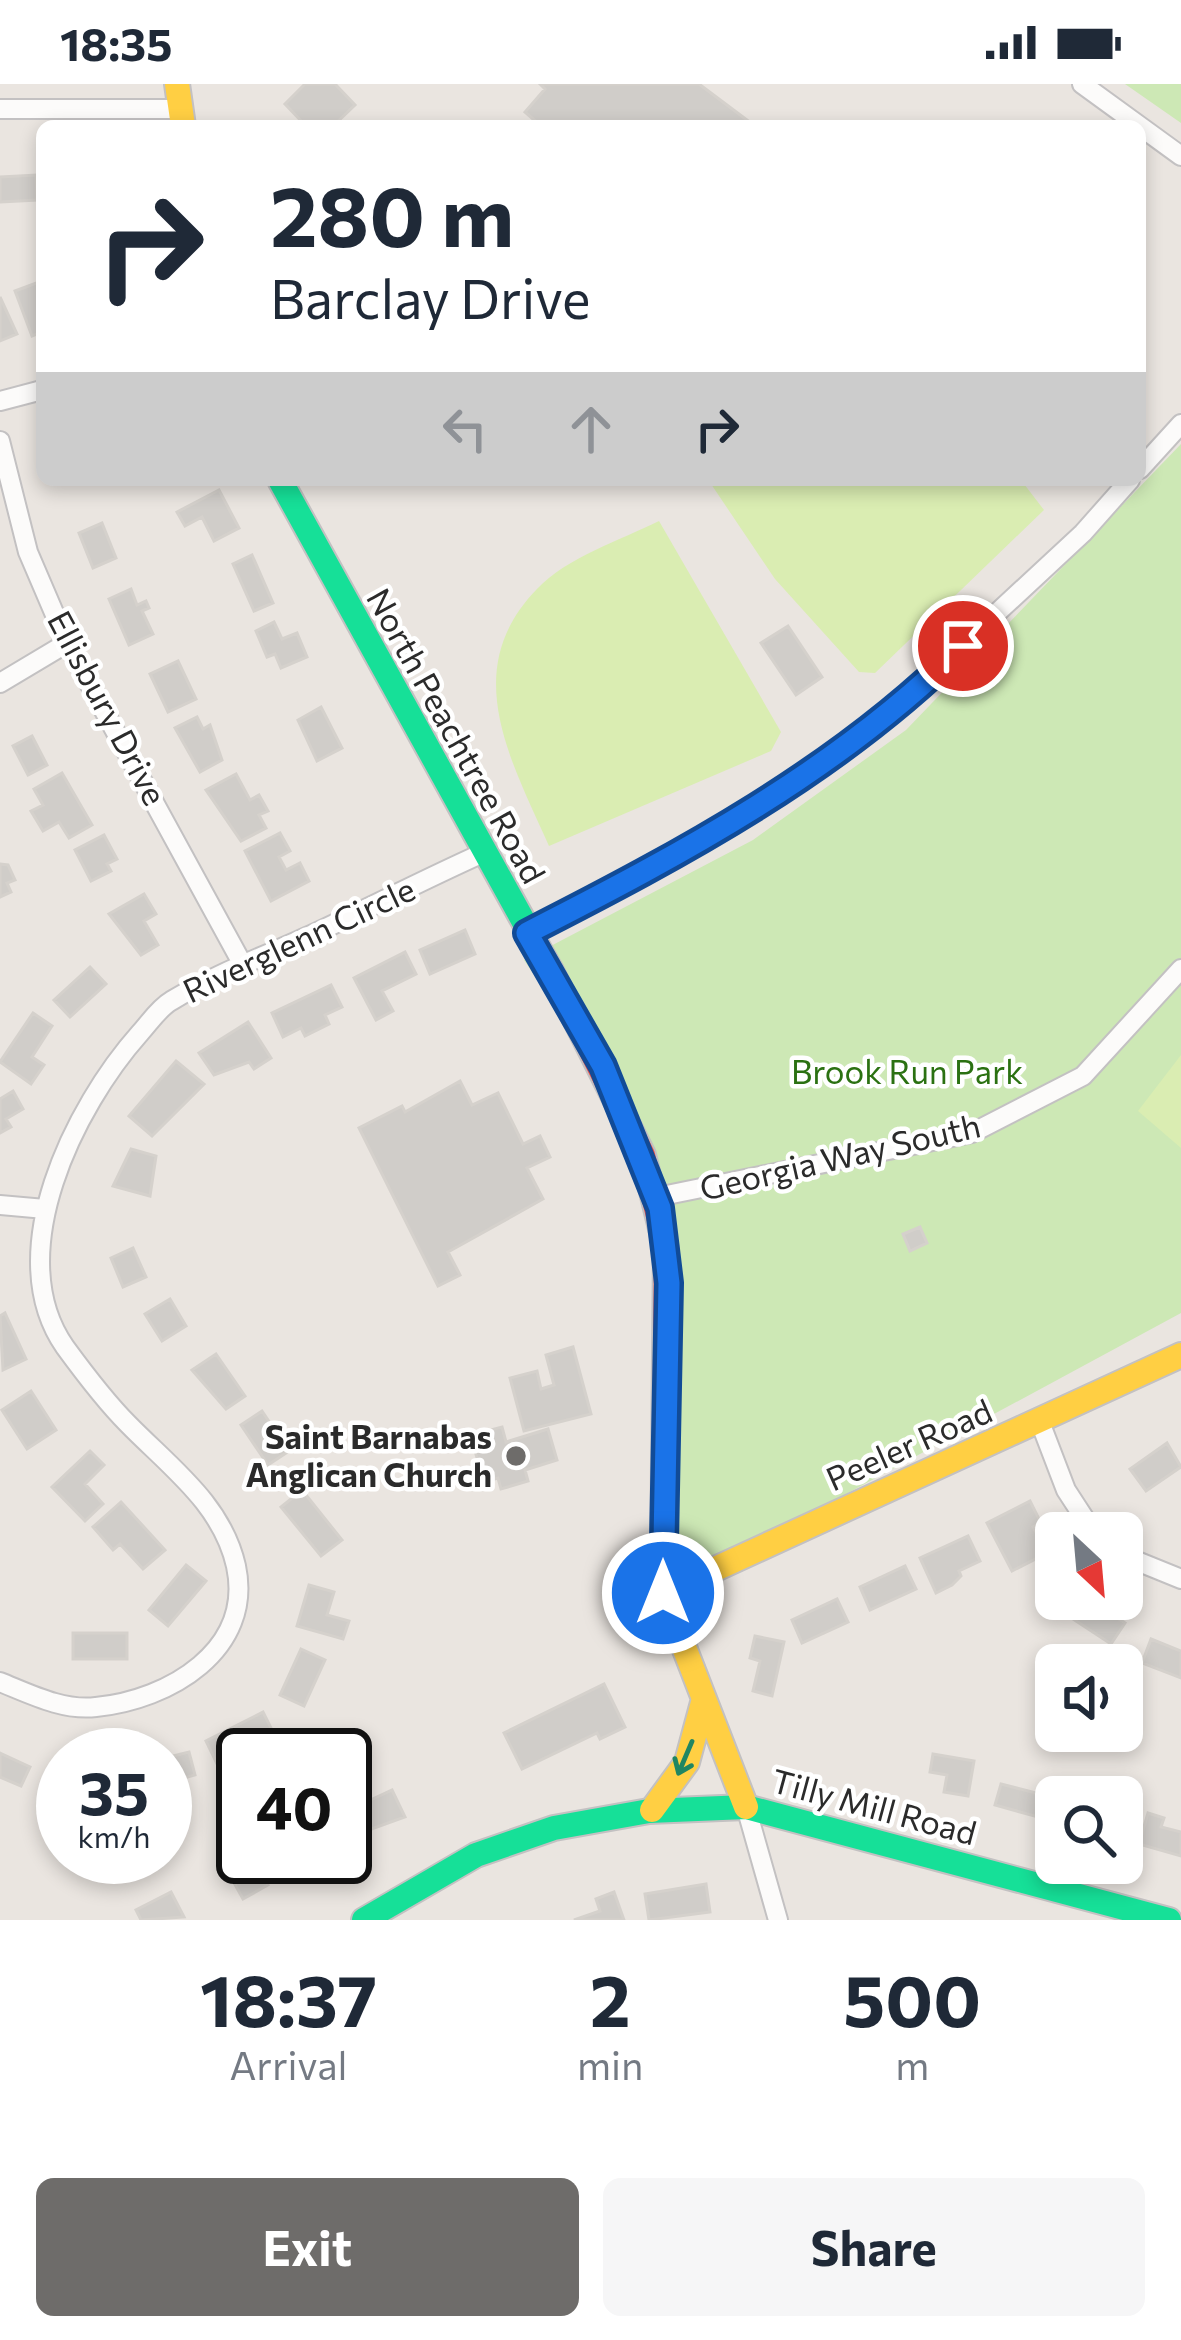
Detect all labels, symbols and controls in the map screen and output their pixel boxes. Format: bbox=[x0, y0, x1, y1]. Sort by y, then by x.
text: 18:35 bbox=[60, 15, 173, 70]
text: 280 m bbox=[270, 162, 514, 264]
icon: right bbox=[72, 168, 228, 324]
text: Barclay Drive bbox=[270, 264, 591, 330]
icon: left bbox=[432, 396, 498, 462]
icon: ahead bbox=[558, 396, 624, 462]
icon: right bbox=[684, 396, 750, 462]
street label: North Peachtree Road bbox=[359, 581, 555, 890]
pin bbox=[912, 595, 1014, 697]
street label: Ellisbury Drive bbox=[40, 603, 177, 811]
icon: arrive bbox=[930, 613, 996, 679]
street label: Riverglenn Circle bbox=[176, 867, 421, 1010]
park label: Brook Run Park bbox=[791, 1050, 1023, 1091]
street label: Georgia Way South bbox=[695, 1103, 984, 1208]
street label: Peeler Road bbox=[819, 1389, 998, 1498]
place label: Saint Barnabas Anglican Church bbox=[245, 1415, 492, 1494]
marker: Saint Barnabas Anglican Church bbox=[503, 1443, 529, 1469]
north arrow bbox=[1035, 1512, 1143, 1620]
map controls bbox=[1035, 1512, 1143, 1884]
position arrow bbox=[600, 1530, 726, 1656]
button: sound bbox=[1035, 1644, 1143, 1752]
speed limit sign: 40 bbox=[216, 1728, 372, 1884]
one-way arrow bbox=[673, 1739, 694, 1776]
text: 35 bbox=[79, 1754, 149, 1827]
street label: Tilly Mill Road bbox=[768, 1759, 981, 1853]
button: search bbox=[1035, 1776, 1143, 1884]
text: km/h bbox=[78, 1817, 150, 1854]
text: 18:37 bbox=[200, 1954, 377, 2042]
text: 2 bbox=[590, 1954, 631, 2042]
text: 500 bbox=[843, 1954, 981, 2042]
text: Arrival bbox=[229, 2040, 347, 2088]
text: min bbox=[577, 2040, 643, 2088]
text: m bbox=[895, 2040, 929, 2088]
button: Exit bbox=[36, 2178, 579, 2316]
button: Share bbox=[603, 2178, 1145, 2316]

